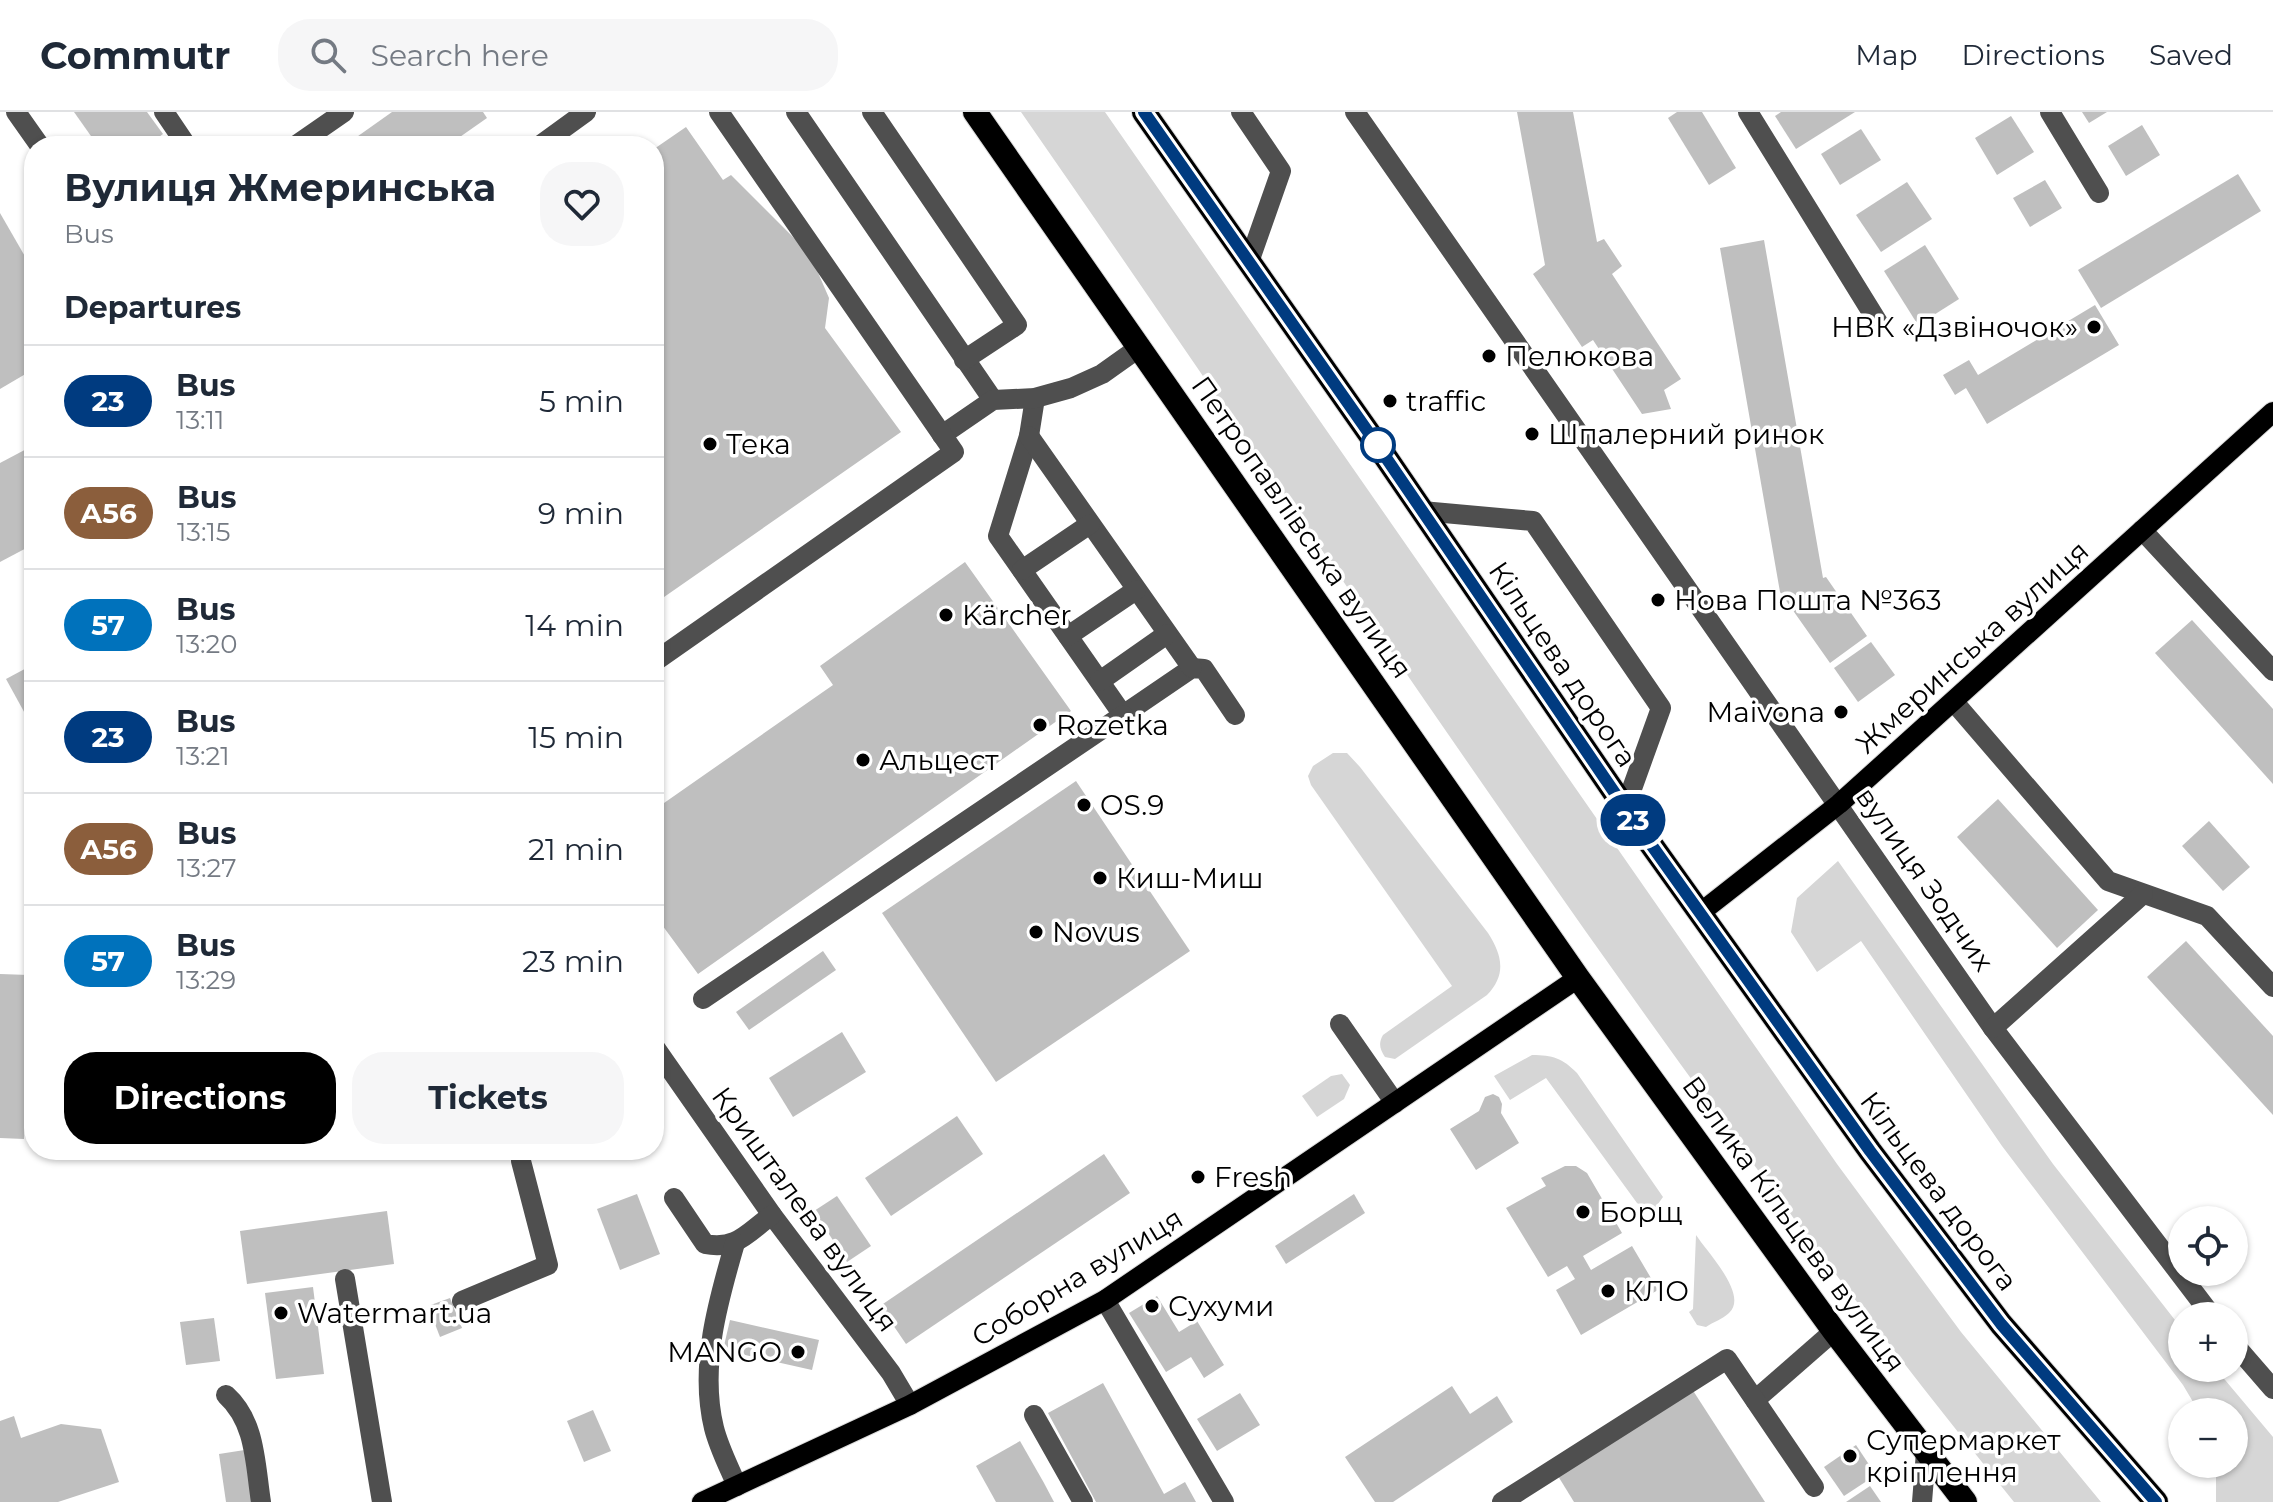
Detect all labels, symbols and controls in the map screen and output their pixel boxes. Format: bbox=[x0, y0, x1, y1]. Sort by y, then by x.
search box bbox=[278, 19, 838, 91]
text: Commutr bbox=[40, 32, 230, 79]
icon: search bbox=[306, 33, 350, 77]
text: Search here bbox=[370, 37, 549, 74]
text: Map bbox=[1855, 38, 1917, 72]
text: Directions bbox=[1961, 38, 2105, 72]
text: Saved bbox=[2149, 38, 2233, 72]
button: heart bbox=[540, 162, 624, 246]
text: Вулиця Жмеринська bbox=[64, 164, 496, 211]
text: Bus bbox=[64, 218, 114, 250]
text: Departures bbox=[64, 289, 241, 326]
place label: НВК «Дзвіночок» bbox=[1831, 310, 2078, 344]
marker: НВК «Дзвіночок» bbox=[2085, 318, 2103, 336]
place label: Пелюкова bbox=[1505, 339, 1654, 373]
marker: Пелюкова bbox=[1480, 347, 1498, 365]
text: Bus bbox=[176, 367, 236, 404]
street label: Петропавлівська вулиця bbox=[1185, 369, 1419, 685]
text: 5 min bbox=[539, 383, 624, 420]
text: 23 bbox=[91, 384, 125, 418]
place label: traffic bbox=[1406, 384, 1486, 418]
marker: traffic bbox=[1381, 392, 1399, 410]
text: 13:11 bbox=[176, 404, 224, 436]
place label: Шпалерний ринок bbox=[1548, 417, 1824, 451]
marker: Шпалерний ринок bbox=[1523, 425, 1541, 443]
place label: Тека bbox=[726, 427, 791, 461]
unlabelled marker bbox=[1361, 428, 1395, 462]
marker: Тека bbox=[701, 435, 719, 453]
text: Bus bbox=[177, 479, 236, 516]
text: 9 min bbox=[538, 495, 624, 532]
text: А56 bbox=[80, 496, 137, 530]
text: 13:15 bbox=[177, 516, 231, 548]
street label: Жмеринська вулиця bbox=[1849, 534, 2095, 760]
street label: Кільцева дорога bbox=[1482, 555, 1644, 773]
place label: Нова Пошта №363 bbox=[1674, 583, 1942, 617]
text: Bus bbox=[176, 591, 236, 628]
marker: Нова Пошта №363 bbox=[1649, 591, 1667, 609]
place label: Kärcher bbox=[962, 598, 1072, 632]
marker: Kärcher bbox=[937, 606, 955, 624]
text: 14 min bbox=[525, 607, 624, 644]
text: 57 bbox=[91, 608, 125, 642]
text: 13:20 bbox=[176, 628, 238, 660]
place label: Maivona bbox=[1706, 695, 1825, 729]
text: Bus bbox=[176, 703, 236, 740]
marker: Maivona bbox=[1832, 703, 1850, 721]
place label: Rozetka bbox=[1056, 708, 1169, 742]
marker: Rozetka bbox=[1031, 716, 1049, 734]
text: 15 min bbox=[528, 719, 624, 756]
text: 23 bbox=[91, 720, 125, 754]
text: 13:21 bbox=[176, 740, 230, 772]
place label: Альцест bbox=[879, 743, 999, 777]
marker: Альцест bbox=[854, 751, 872, 769]
street label: вулиця Зодчих bbox=[1849, 781, 2001, 978]
place label: OS.9 bbox=[1100, 788, 1164, 822]
line badge: 23 bbox=[1597, 794, 1669, 846]
marker: OS.9 bbox=[1075, 796, 1093, 814]
text: 23 bbox=[1616, 803, 1650, 837]
text: Bus bbox=[177, 815, 236, 852]
text: 21 min bbox=[528, 831, 624, 868]
text: А56 bbox=[80, 832, 137, 866]
text: 13:27 bbox=[177, 852, 236, 884]
place label: Киш-Миш bbox=[1116, 861, 1264, 895]
marker: Киш-Миш bbox=[1091, 869, 1109, 887]
place label: Novus bbox=[1052, 915, 1140, 949]
marker: Novus bbox=[1027, 923, 1045, 941]
text: Bus bbox=[176, 927, 236, 964]
text: 23 min bbox=[522, 943, 624, 980]
text: 57 bbox=[91, 944, 125, 978]
text: 13:29 bbox=[176, 964, 236, 996]
button: Directions bbox=[64, 1052, 336, 1144]
button: Tickets bbox=[352, 1052, 624, 1144]
street label: Велика Кільцева вулиця bbox=[1675, 1069, 1913, 1379]
street label: Кришталева вулиця bbox=[705, 1080, 905, 1338]
street label: Кільцева дорога bbox=[1853, 1085, 2025, 1297]
place label: Fresh bbox=[1214, 1160, 1292, 1194]
marker: Fresh bbox=[1189, 1168, 1207, 1186]
place label: Борщ bbox=[1599, 1195, 1682, 1229]
street label: Соборна вулиця bbox=[965, 1201, 1189, 1353]
marker: Борщ bbox=[1574, 1203, 1592, 1221]
map controls bbox=[2168, 1206, 2248, 1478]
button: locate bbox=[2168, 1206, 2248, 1286]
place label: КЛО bbox=[1624, 1274, 1689, 1308]
marker: КЛО bbox=[1599, 1282, 1617, 1300]
place label: Сухуми bbox=[1168, 1289, 1274, 1323]
place label: Watermart.ua bbox=[297, 1296, 492, 1330]
marker: Сухуми bbox=[1143, 1297, 1161, 1315]
button: + bbox=[2168, 1302, 2248, 1382]
marker: Watermart.ua bbox=[272, 1304, 290, 1322]
place label: MANGO bbox=[667, 1335, 782, 1369]
marker: MANGO bbox=[789, 1343, 807, 1361]
button: − bbox=[2168, 1398, 2248, 1478]
place label: Супермаркет кріплення bbox=[1866, 1423, 2061, 1489]
marker: Супермаркет кріплення bbox=[1841, 1447, 1859, 1465]

